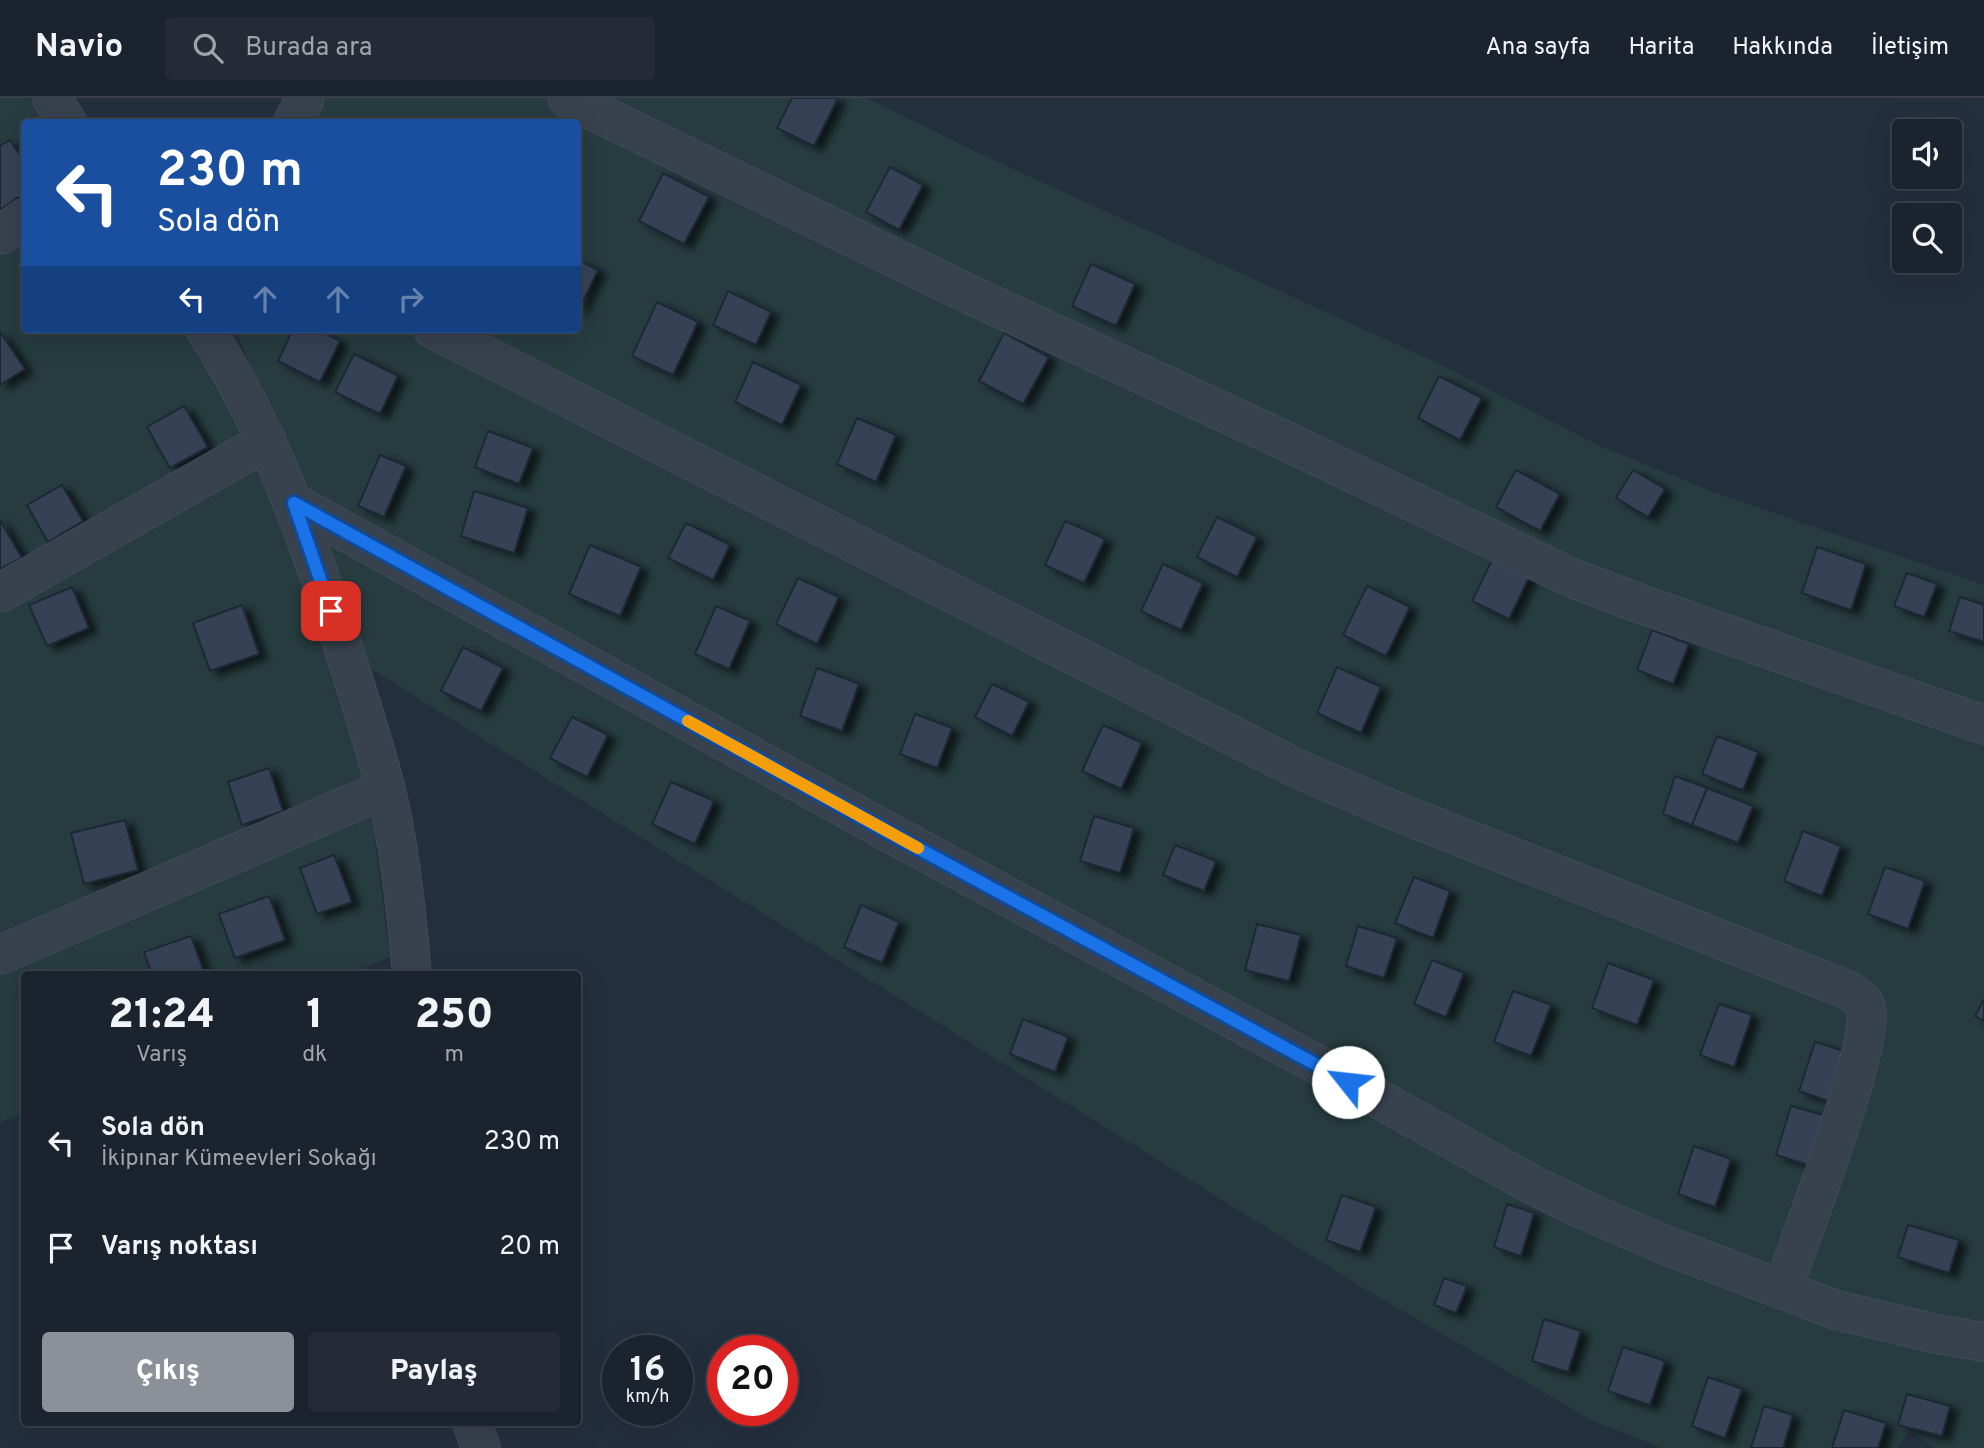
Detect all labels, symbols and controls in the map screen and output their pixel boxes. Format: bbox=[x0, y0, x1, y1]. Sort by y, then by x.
search box bbox=[165, 17, 655, 80]
text: Navio bbox=[35, 27, 123, 69]
icon: search bbox=[189, 29, 227, 67]
text: Burada ara bbox=[245, 32, 373, 65]
text: Ana sayfa bbox=[1485, 33, 1590, 63]
text: Harita bbox=[1628, 33, 1694, 63]
text: Hakkında bbox=[1732, 33, 1833, 63]
text: İletişim bbox=[1871, 33, 1949, 63]
map controls bbox=[1892, 119, 1962, 273]
button: sound bbox=[1892, 119, 1962, 189]
text: 230 m bbox=[157, 142, 303, 204]
icon: left bbox=[42, 147, 133, 238]
text: Sola dön bbox=[157, 203, 280, 243]
button: search bbox=[1892, 203, 1962, 273]
icon: left bbox=[173, 280, 211, 318]
icon: ahead bbox=[246, 280, 284, 318]
icon: ahead bbox=[319, 280, 357, 318]
icon: right bbox=[392, 280, 430, 318]
pin bbox=[301, 581, 361, 641]
icon: arrive bbox=[312, 592, 350, 630]
text: 21:24 bbox=[108, 990, 215, 1043]
text: 1 bbox=[306, 990, 323, 1043]
text: 250 bbox=[415, 990, 494, 1043]
text: Varış bbox=[136, 1041, 187, 1070]
text: dk bbox=[302, 1041, 327, 1070]
text: m bbox=[444, 1041, 464, 1070]
position arrow bbox=[1311, 1045, 1385, 1119]
text: Sola dön bbox=[101, 1112, 205, 1145]
icon: left bbox=[42, 1124, 80, 1162]
text: 230 m bbox=[484, 1126, 560, 1159]
text: İkipınar Kümeevleri Sokağı bbox=[101, 1145, 377, 1174]
icon: arrive bbox=[42, 1229, 80, 1267]
text: Varış noktası bbox=[101, 1231, 258, 1264]
text: 20 m bbox=[499, 1231, 560, 1264]
button: Çıkış bbox=[42, 1332, 294, 1412]
button: Paylaş bbox=[308, 1332, 560, 1412]
speed limit sign: 20 bbox=[707, 1335, 798, 1426]
text: 16 bbox=[630, 1349, 665, 1393]
text: km/h bbox=[626, 1386, 669, 1409]

